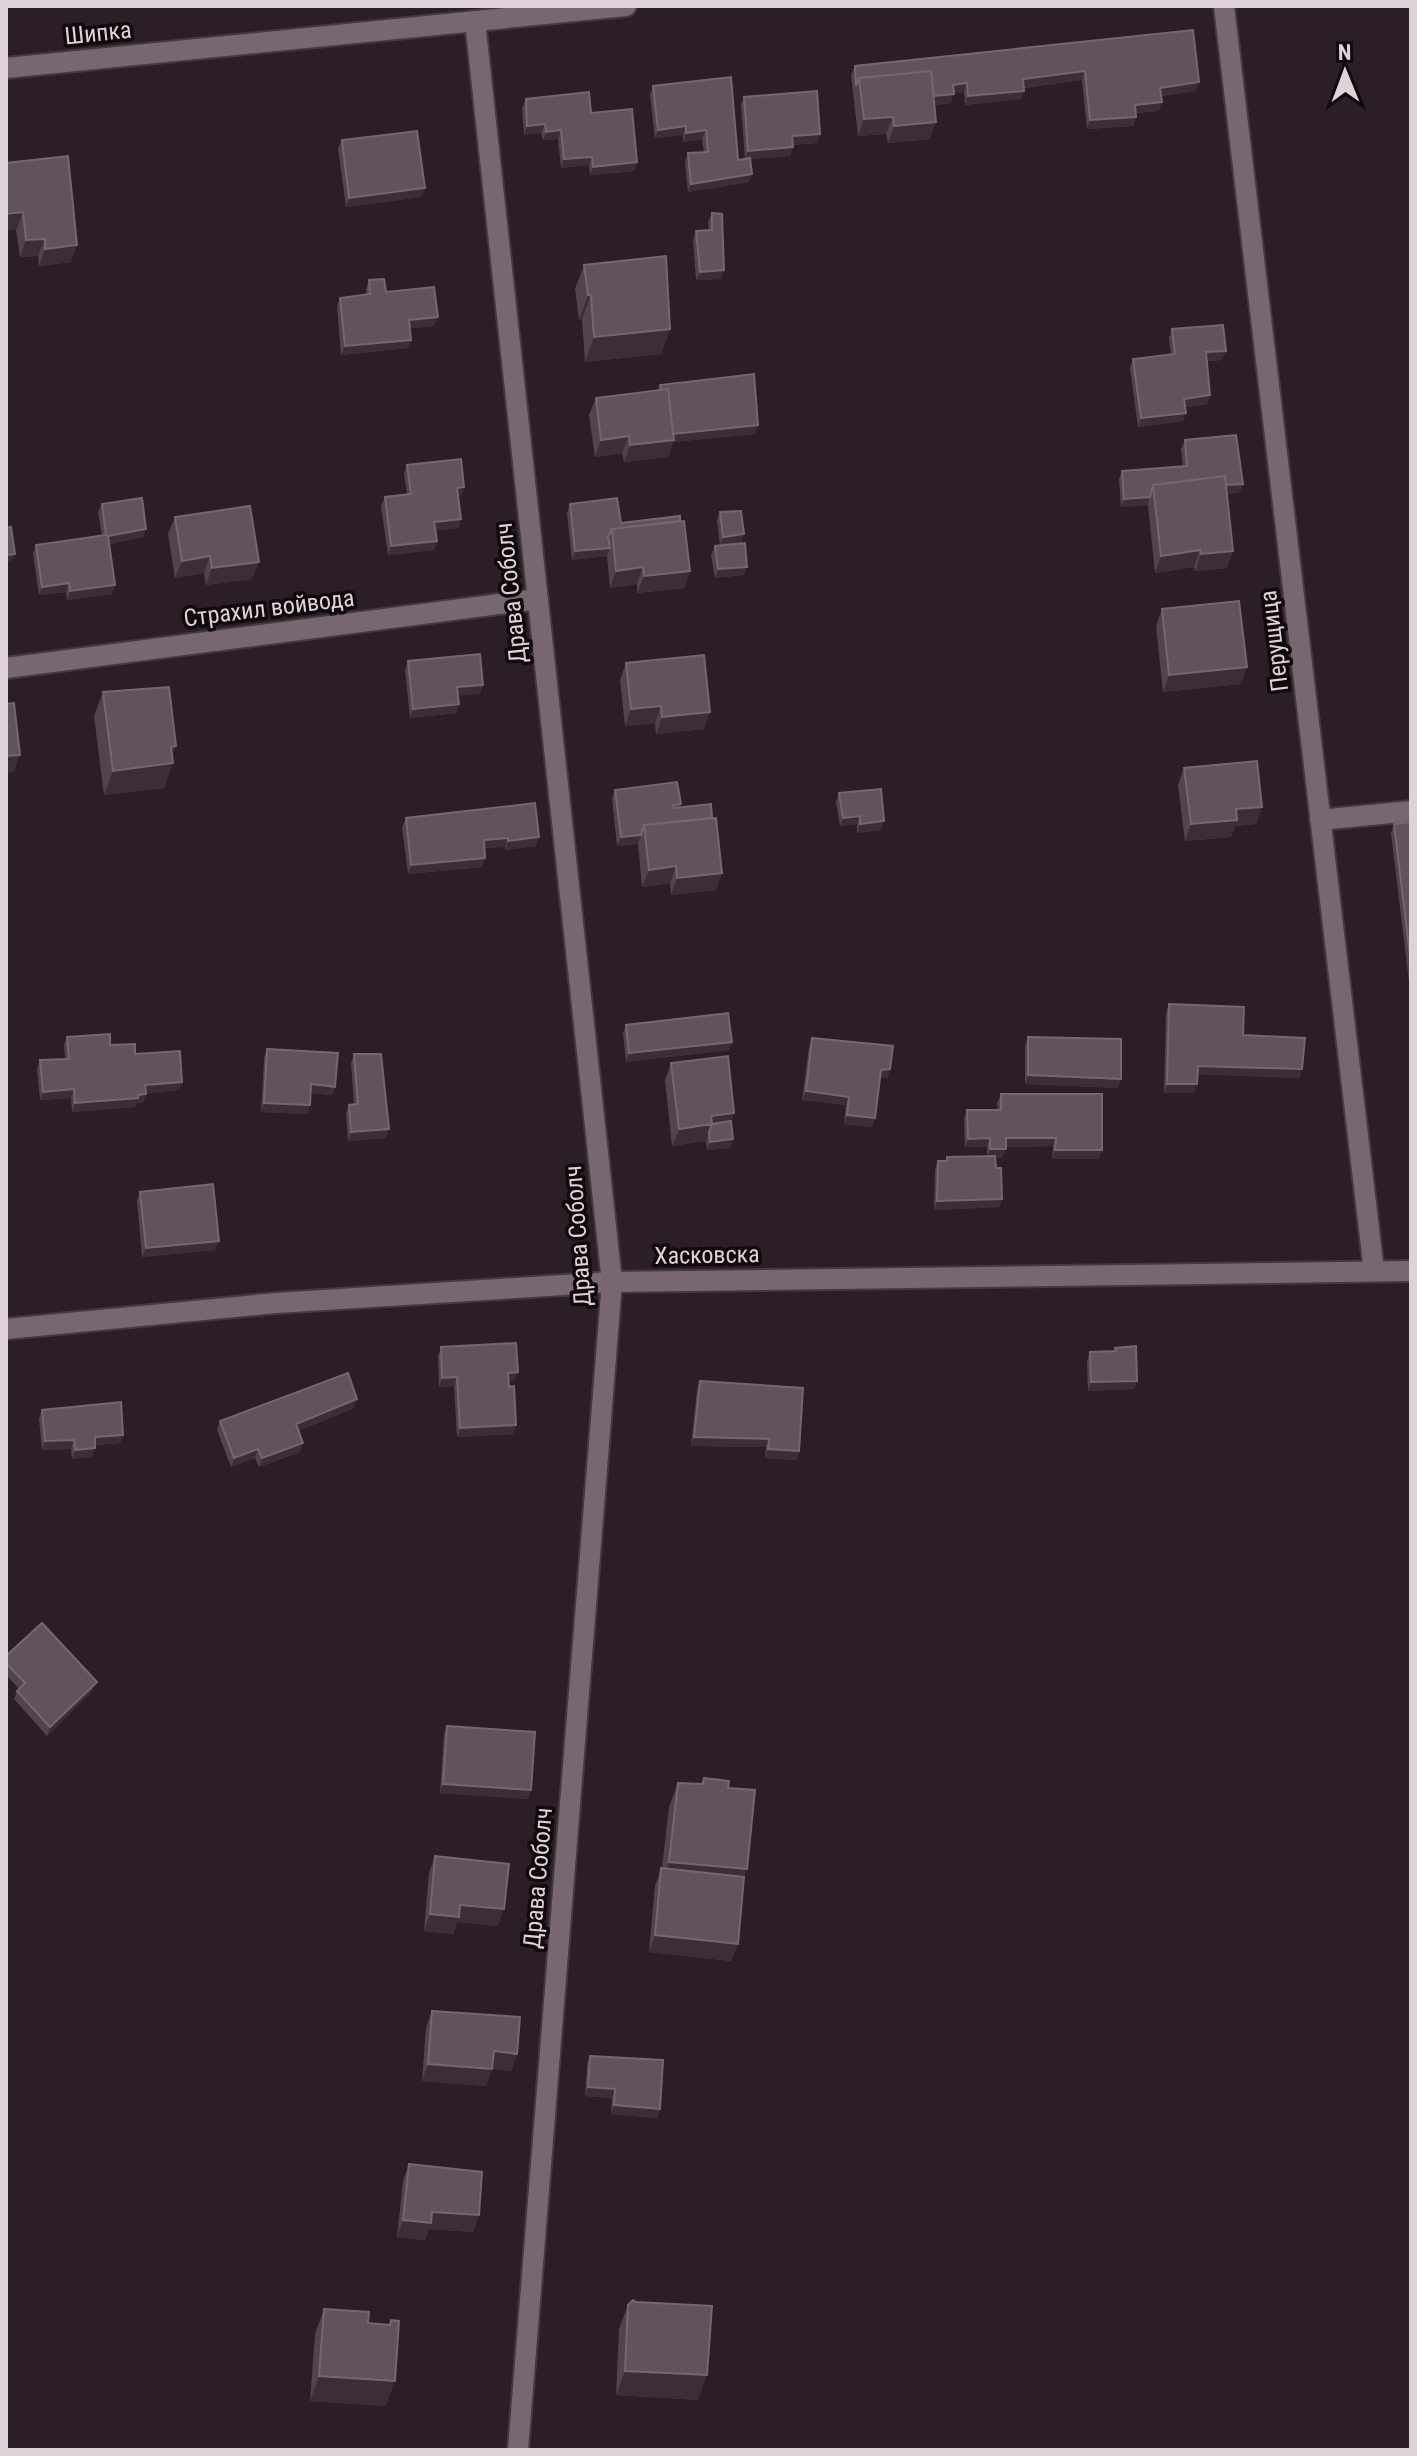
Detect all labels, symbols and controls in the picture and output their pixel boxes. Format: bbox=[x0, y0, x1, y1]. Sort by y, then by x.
street label: Шипка bbox=[63, 16, 133, 50]
north arrow bbox=[1305, 32, 1385, 112]
text: N bbox=[1338, 40, 1352, 65]
street label: Драва Соболч bbox=[490, 521, 532, 665]
street label: Страхил войвода bbox=[182, 584, 356, 632]
street label: Перущица bbox=[1254, 589, 1294, 693]
street label: Драва Соболч bbox=[559, 1165, 597, 1307]
street label: Хасковска bbox=[654, 1240, 760, 1270]
street label: Драва Соболч bbox=[518, 1806, 558, 1950]

